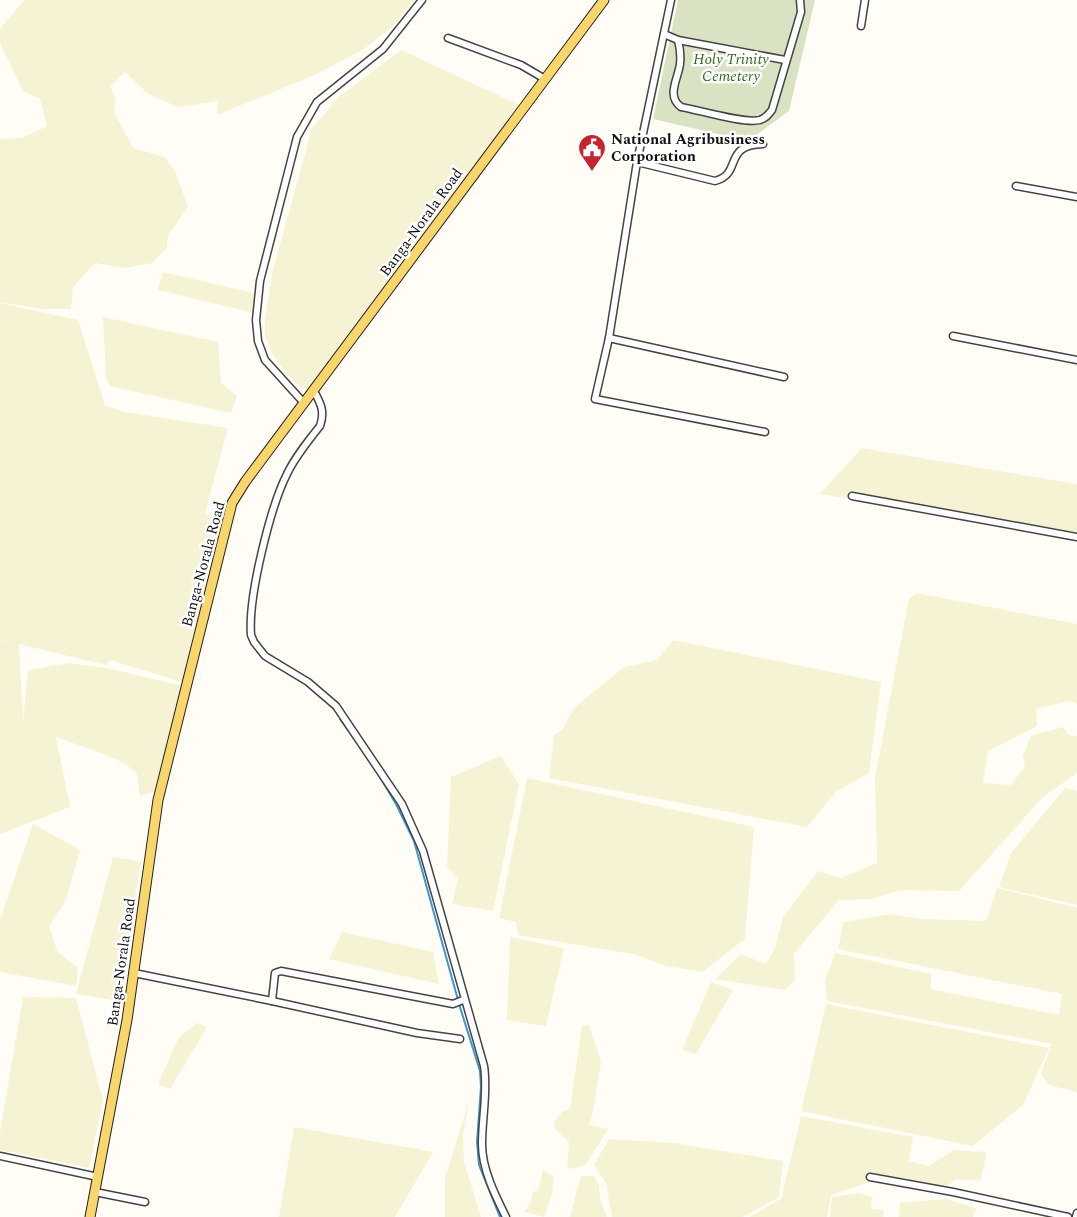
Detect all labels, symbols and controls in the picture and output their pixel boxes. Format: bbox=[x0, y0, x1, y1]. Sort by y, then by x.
park label: Holy Trinity Cemetery bbox=[693, 48, 769, 88]
place label: National Agribusiness Corporation bbox=[611, 128, 765, 168]
public building icon: National Agribusiness Corporation bbox=[577, 133, 607, 172]
street label: Banga-Norala Road bbox=[374, 163, 469, 281]
street label: Banga-Norala Road bbox=[176, 499, 231, 630]
street label: Banga-Norala Road bbox=[101, 896, 142, 1028]

